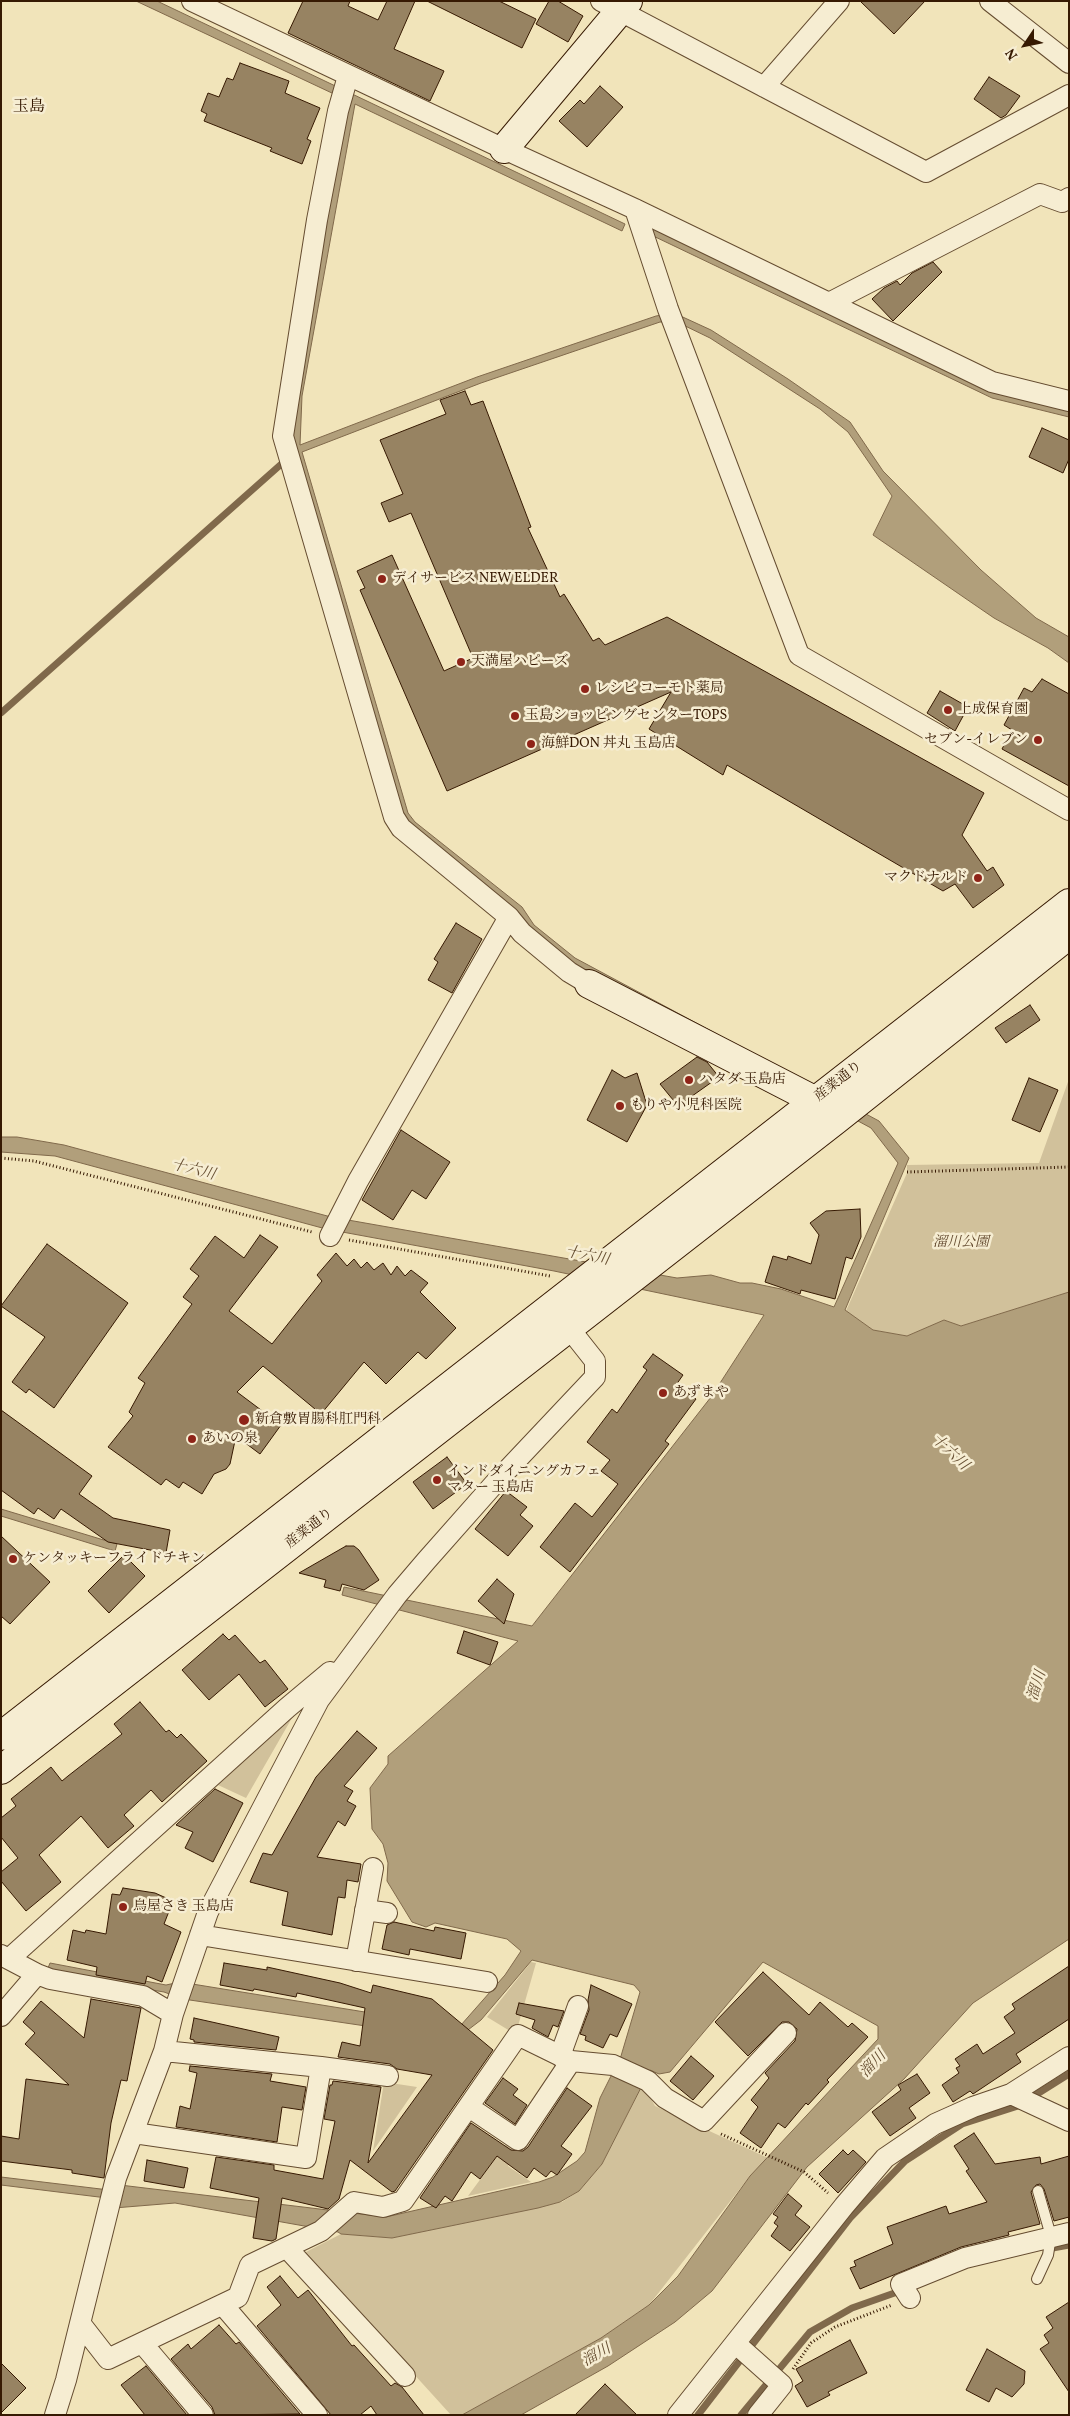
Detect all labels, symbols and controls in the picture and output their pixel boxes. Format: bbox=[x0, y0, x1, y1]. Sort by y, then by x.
north arrow bbox=[1000, 20, 1050, 70]
text: N bbox=[1001, 44, 1023, 63]
district label: 玉島 bbox=[13, 98, 45, 118]
place label: デイサービス NEW ELDER bbox=[392, 571, 558, 587]
marker: デイサービス NEW ELDER bbox=[376, 573, 388, 585]
place label: 天満屋ハピーズ bbox=[471, 654, 568, 670]
marker: 天満屋ハピーズ bbox=[455, 656, 467, 668]
place label: レシピ コーモト薬局 bbox=[595, 681, 724, 697]
marker: レシピ コーモト薬局 bbox=[579, 683, 591, 695]
place label: 上成保育園 bbox=[958, 702, 1028, 718]
marker: 上成保育園 bbox=[942, 704, 954, 716]
place label: 玉島ショッピングセンターTOPS bbox=[525, 708, 727, 724]
marker: 玉島ショッピングセンターTOPS bbox=[509, 710, 521, 722]
place label: セブン-イレブン bbox=[924, 732, 1028, 748]
marker: セブン-イレブン bbox=[1032, 734, 1044, 746]
place label: 海鮮DON 丼丸 玉島店 bbox=[541, 736, 675, 752]
marker: 海鮮DON 丼丸 玉島店 bbox=[525, 738, 537, 750]
place label: マクドナルド bbox=[884, 870, 968, 886]
marker: マクドナルド bbox=[972, 872, 984, 884]
street label: 産業通り bbox=[812, 1058, 866, 1106]
place label: ハタダ 玉島店 bbox=[699, 1072, 786, 1088]
marker: ハタダ 玉島店 bbox=[683, 1074, 695, 1086]
place label: もりや小児科医院 bbox=[630, 1098, 742, 1114]
marker: もりや小児科医院 bbox=[614, 1100, 626, 1112]
water label: 十六川 bbox=[169, 1157, 217, 1185]
park label: 溜川公園 bbox=[933, 1235, 989, 1251]
water label: 十六川 bbox=[563, 1244, 611, 1270]
place label: あずまや bbox=[673, 1385, 729, 1401]
marker: あずまや bbox=[657, 1387, 669, 1399]
place label: 新倉敷胃腸科肛門科 bbox=[255, 1412, 381, 1428]
marker: 新倉敷胃腸科肛門科 bbox=[237, 1413, 251, 1427]
place label: あいの泉 bbox=[202, 1431, 258, 1447]
water label: 十六川 bbox=[926, 1431, 972, 1475]
marker: あいの泉 bbox=[186, 1433, 198, 1445]
place label: インドダイニングカフェ マター 玉島店 bbox=[447, 1464, 601, 1496]
marker: インドダイニングカフェ マター 玉島店 bbox=[431, 1474, 443, 1486]
street label: 産業通り bbox=[283, 1505, 337, 1553]
place label: ケンタッキーフライドチキン bbox=[23, 1551, 205, 1567]
marker: ケンタッキーフライドチキン bbox=[7, 1553, 19, 1565]
water label: 溜川 bbox=[1025, 1669, 1051, 1703]
place label: 鳥屋さき 玉島店 bbox=[133, 1899, 234, 1915]
marker: 鳥屋さき 玉島店 bbox=[117, 1901, 129, 1913]
water label: 溜川 bbox=[857, 2048, 891, 2082]
water label: 溜川 bbox=[580, 2341, 614, 2371]

